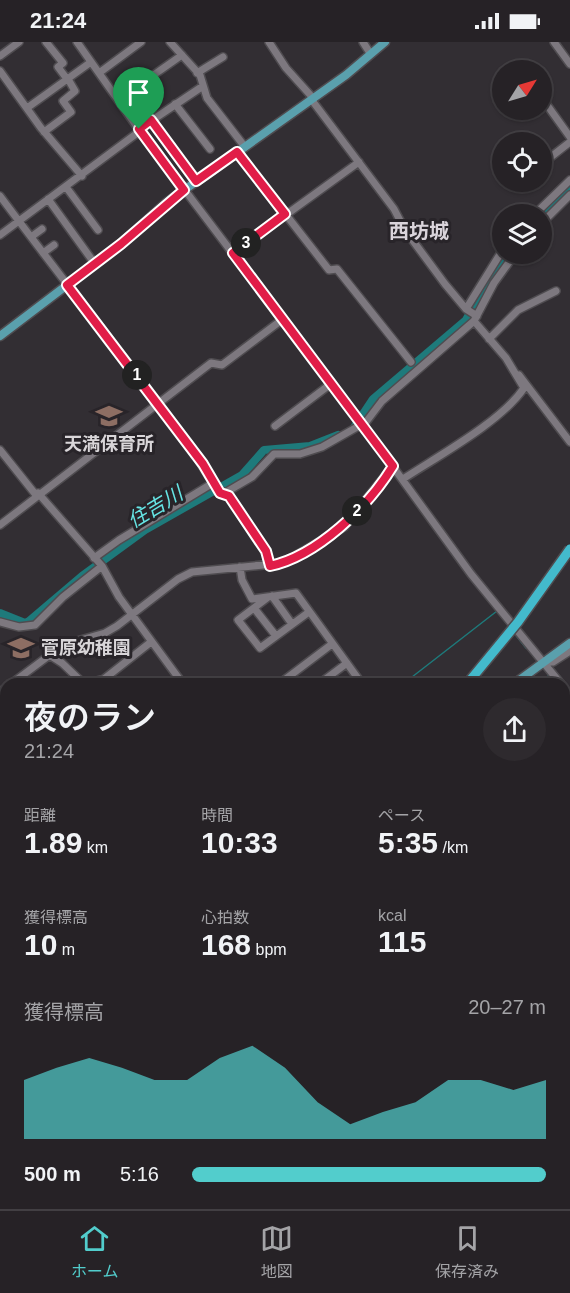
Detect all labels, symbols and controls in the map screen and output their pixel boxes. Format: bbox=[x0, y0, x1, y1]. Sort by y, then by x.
text: 21:24 bbox=[30, 8, 86, 33]
north arrow bbox=[492, 60, 552, 120]
map controls bbox=[492, 60, 552, 264]
pin bbox=[113, 67, 164, 129]
icon: arrive bbox=[122, 76, 155, 109]
button: locate bbox=[492, 132, 552, 192]
button: layers bbox=[492, 204, 552, 264]
district label: 西坊城 bbox=[389, 220, 449, 242]
pin: 3 bbox=[231, 228, 261, 258]
text: 3 bbox=[242, 234, 250, 251]
pin: 1 bbox=[122, 360, 152, 390]
text: 1 bbox=[133, 366, 141, 383]
school or university icon: 天満保育所 bbox=[94, 401, 124, 431]
place label: 天満保育所 bbox=[64, 434, 154, 454]
water label: 住吉川 bbox=[124, 481, 188, 532]
pin: 2 bbox=[342, 496, 372, 526]
text: 2 bbox=[353, 502, 361, 519]
school or university icon: 菅原幼稚園 bbox=[6, 633, 36, 663]
place label: 菅原幼稚園 bbox=[41, 638, 131, 658]
button: share bbox=[483, 698, 546, 761]
text: 夜のラン bbox=[24, 699, 156, 736]
text: 21:24 bbox=[24, 740, 74, 762]
text: 距離 bbox=[24, 807, 56, 824]
text: 時間 bbox=[201, 807, 233, 824]
text: ペース bbox=[378, 807, 425, 824]
text: 1.89 bbox=[24, 826, 82, 859]
text: 10:33 bbox=[201, 826, 278, 859]
text: 5:35 bbox=[378, 826, 438, 859]
text: km bbox=[82, 839, 108, 856]
text: /km bbox=[438, 839, 468, 856]
text: kcal bbox=[378, 907, 406, 924]
text: 獲得標高 bbox=[24, 909, 88, 926]
text: 心拍数 bbox=[201, 909, 249, 926]
text: 115 bbox=[378, 925, 426, 958]
text: 10 bbox=[24, 928, 57, 961]
text: 168 bbox=[201, 928, 251, 961]
text: m bbox=[57, 941, 75, 958]
text: bpm bbox=[251, 941, 287, 958]
text: 20–27 m bbox=[468, 996, 546, 1018]
text: 獲得標高 bbox=[24, 1001, 104, 1023]
text: 500 m bbox=[24, 1163, 81, 1185]
text: 5:16 bbox=[120, 1163, 159, 1185]
tab: ホーム bbox=[71, 1222, 118, 1282]
tab: 地図 bbox=[260, 1222, 293, 1282]
tab: 保存済み bbox=[435, 1222, 499, 1282]

